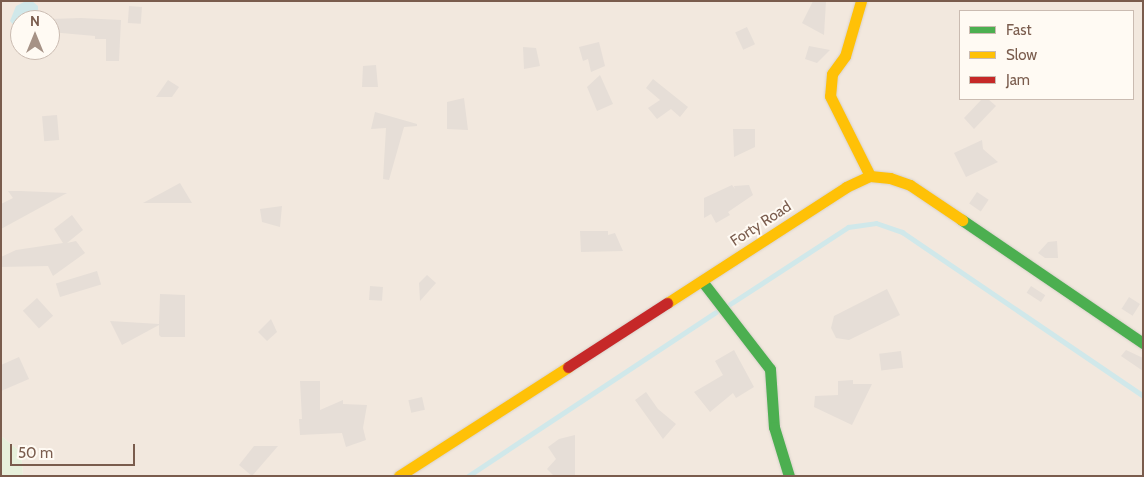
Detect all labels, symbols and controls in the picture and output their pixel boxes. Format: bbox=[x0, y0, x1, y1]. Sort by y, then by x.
north arrow bbox=[10, 10, 60, 60]
legend bbox=[959, 10, 1134, 100]
text: N bbox=[30, 12, 40, 30]
text: Fast bbox=[1006, 21, 1031, 39]
text: Slow bbox=[1006, 46, 1037, 64]
text: Jam bbox=[1006, 71, 1030, 89]
street label: Forty Road bbox=[727, 198, 795, 250]
scale bar bbox=[12, 434, 138, 466]
text: 50 m bbox=[18, 444, 53, 462]

